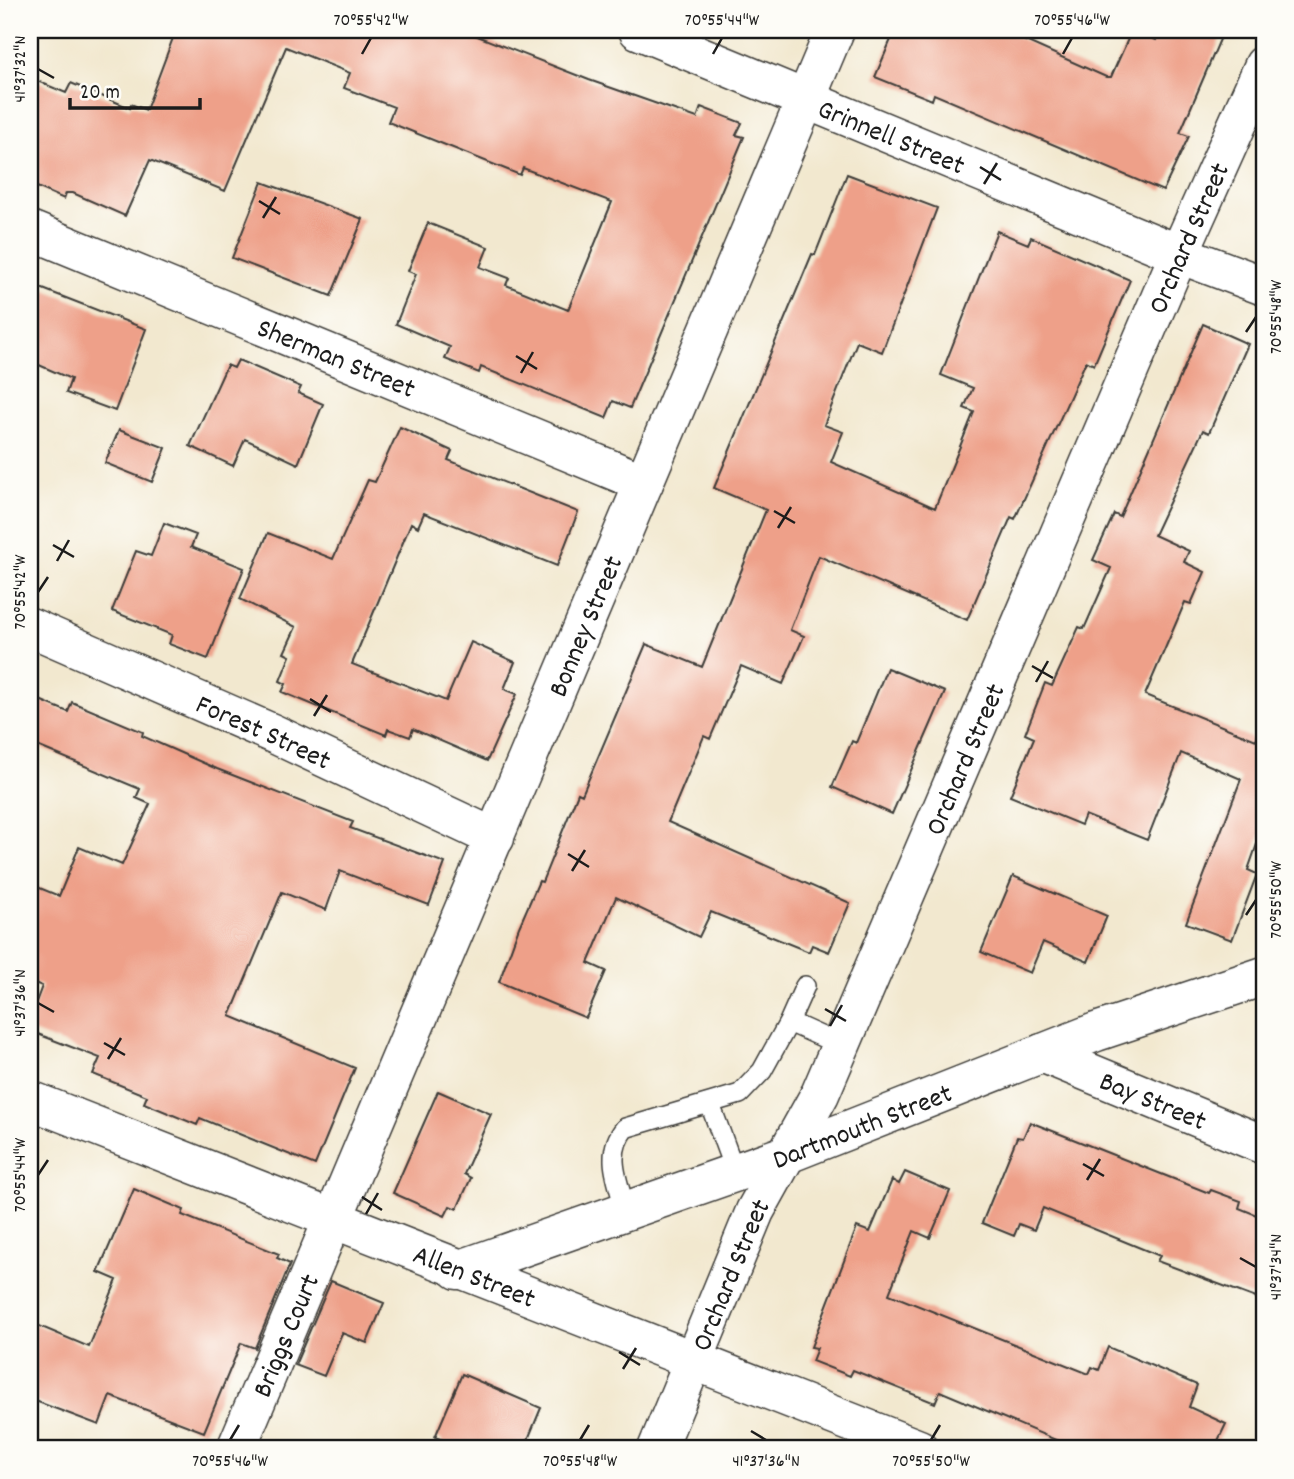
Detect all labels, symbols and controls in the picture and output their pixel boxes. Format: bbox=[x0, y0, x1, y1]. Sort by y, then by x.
text: 70°55'42"W bbox=[334, 9, 409, 34]
text: 70°55'44"W bbox=[685, 9, 760, 34]
text: 70°55'46"W bbox=[1034, 9, 1111, 34]
text: 41°37'32"N bbox=[9, 36, 34, 102]
scale bar bbox=[70, 66, 200, 110]
text: 20 m bbox=[80, 79, 120, 109]
street label: Grinnell Street bbox=[811, 92, 970, 188]
street label: Orchard Street bbox=[1141, 157, 1242, 321]
text: 70°55'48"W bbox=[1265, 279, 1290, 354]
street label: Sherman Street bbox=[250, 311, 420, 412]
street label: Bonney Street bbox=[541, 551, 636, 704]
text: 70°55'42"W bbox=[9, 554, 34, 629]
street label: Orchard Street bbox=[918, 678, 1018, 843]
street label: Forest Street bbox=[188, 687, 336, 783]
text: 70°55'50"W bbox=[1265, 861, 1290, 939]
text: 41°37'36"N bbox=[9, 969, 34, 1037]
street label: Bay Street bbox=[1092, 1064, 1211, 1144]
street label: Dartmouth Street bbox=[768, 1076, 959, 1183]
text: 70°55'44"W bbox=[9, 1137, 34, 1212]
street label: Orchard Street bbox=[684, 1193, 783, 1359]
text: 41°37'34"N bbox=[1265, 1234, 1290, 1300]
street label: Allen Street bbox=[406, 1237, 540, 1321]
street label: Briggs Court bbox=[245, 1269, 333, 1405]
text: 70°55'46"W bbox=[192, 1450, 269, 1475]
text: 70°55'48"W bbox=[543, 1450, 618, 1475]
text: 41°37'36"N bbox=[732, 1450, 800, 1475]
text: 70°55'50"W bbox=[892, 1450, 970, 1475]

